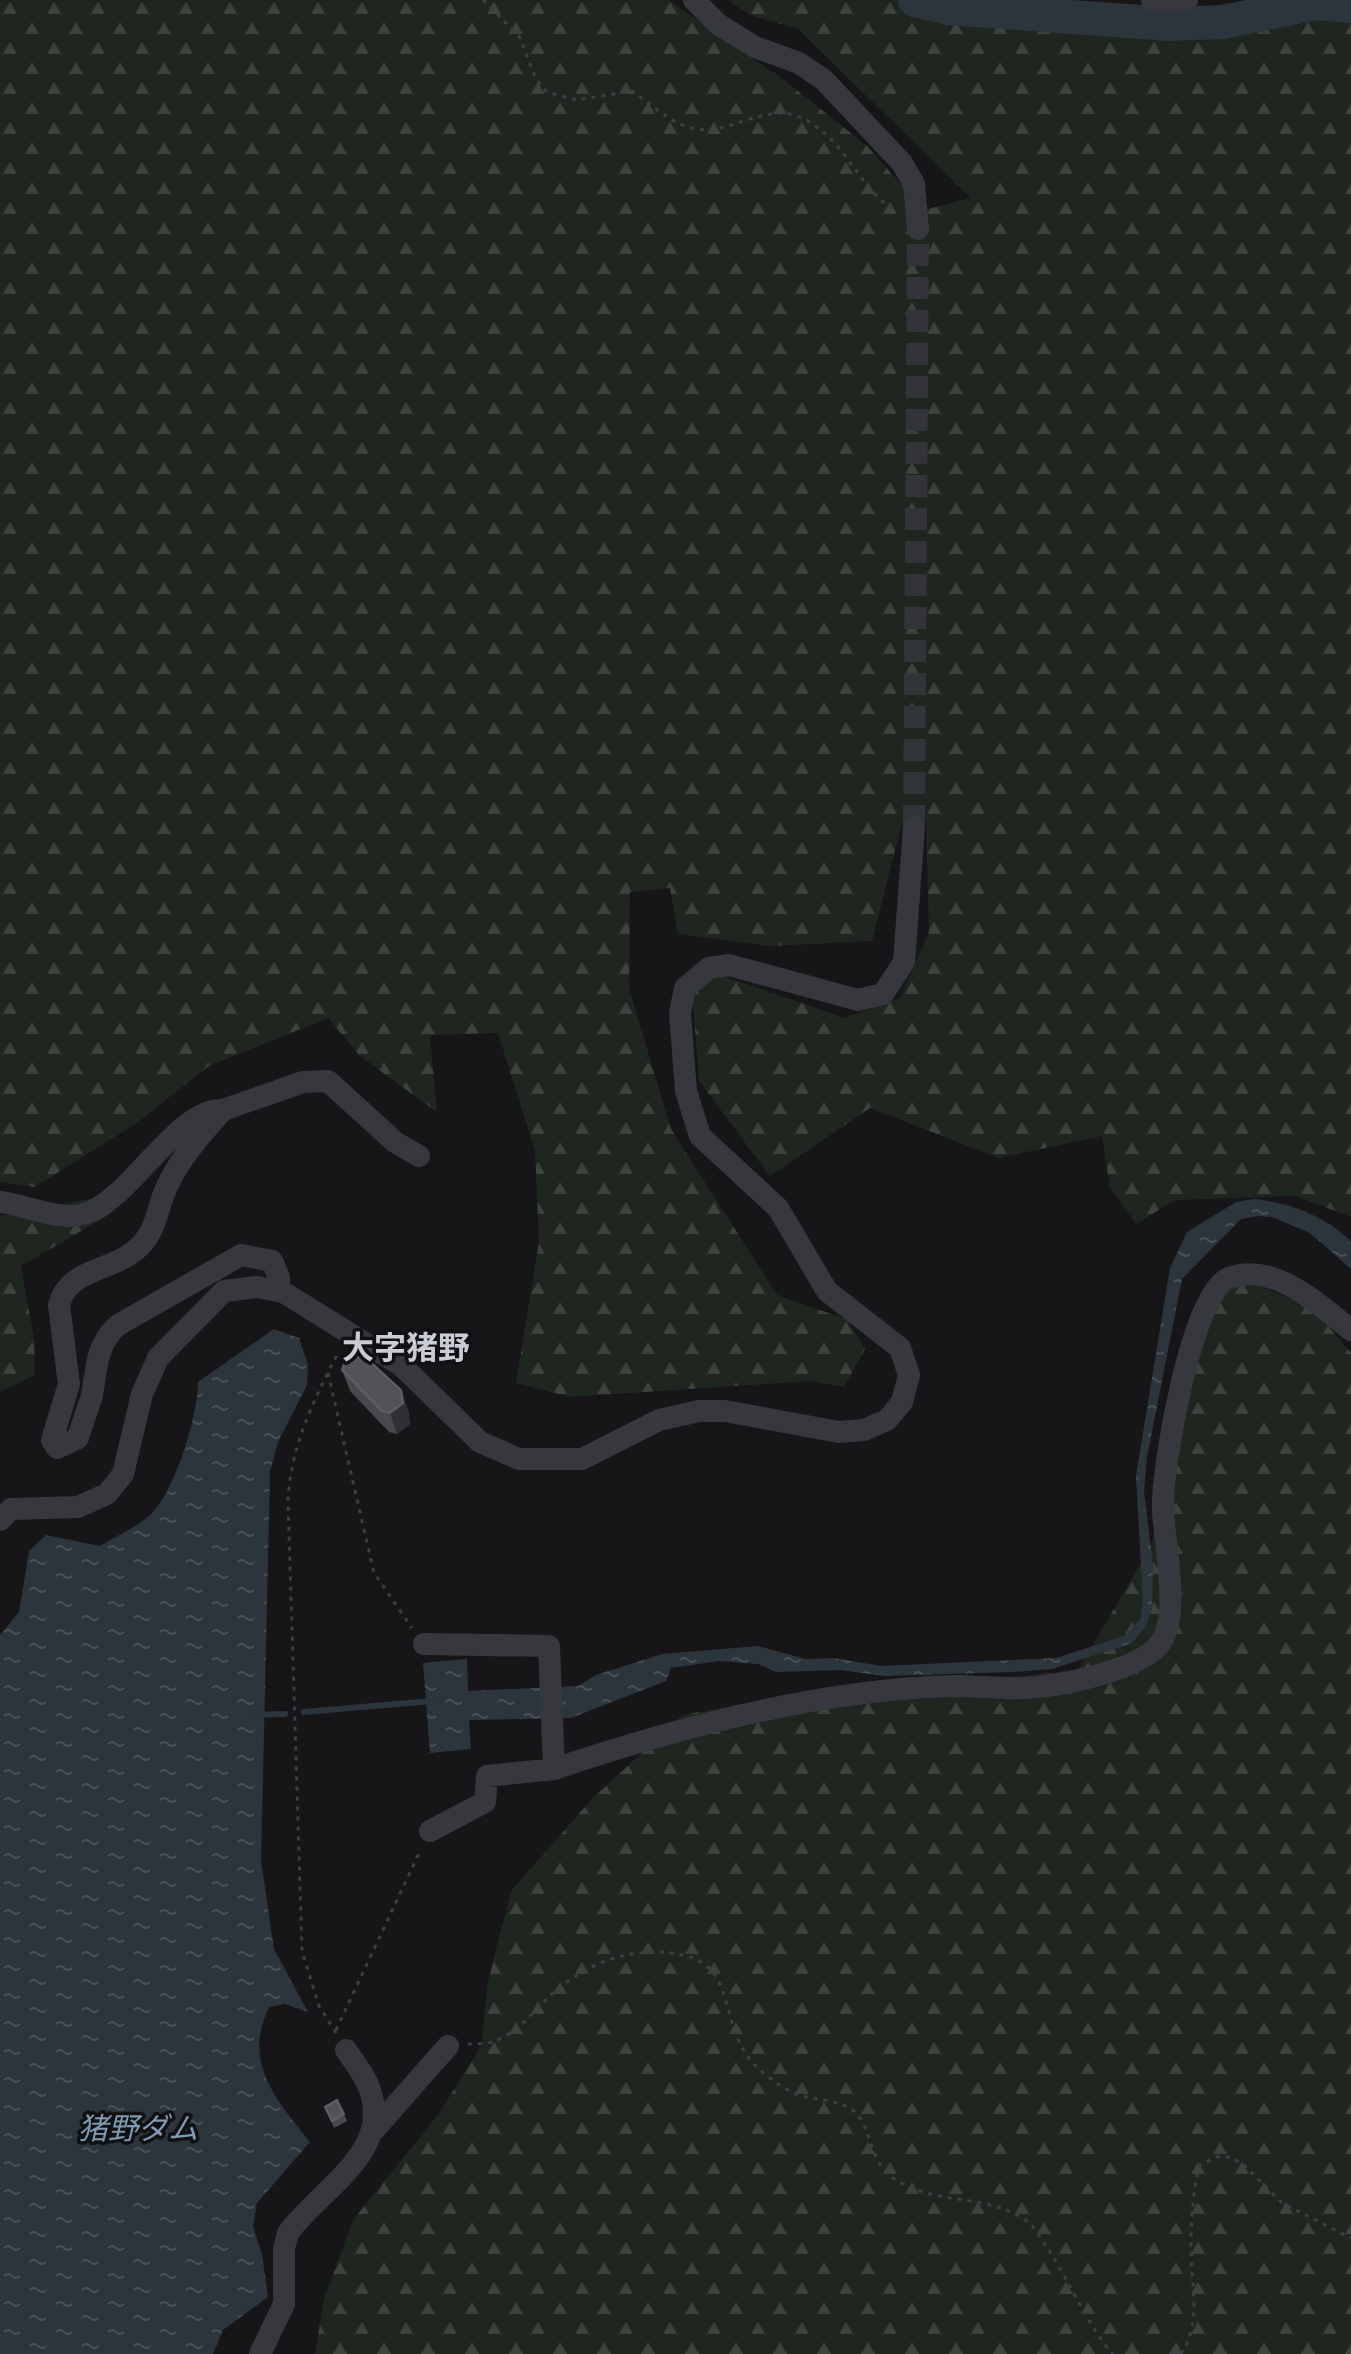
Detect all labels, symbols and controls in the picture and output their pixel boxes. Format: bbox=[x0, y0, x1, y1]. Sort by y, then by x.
district label: 大字猪野 bbox=[342, 1330, 470, 1368]
water label: 猪野ダム bbox=[78, 2111, 198, 2148]

